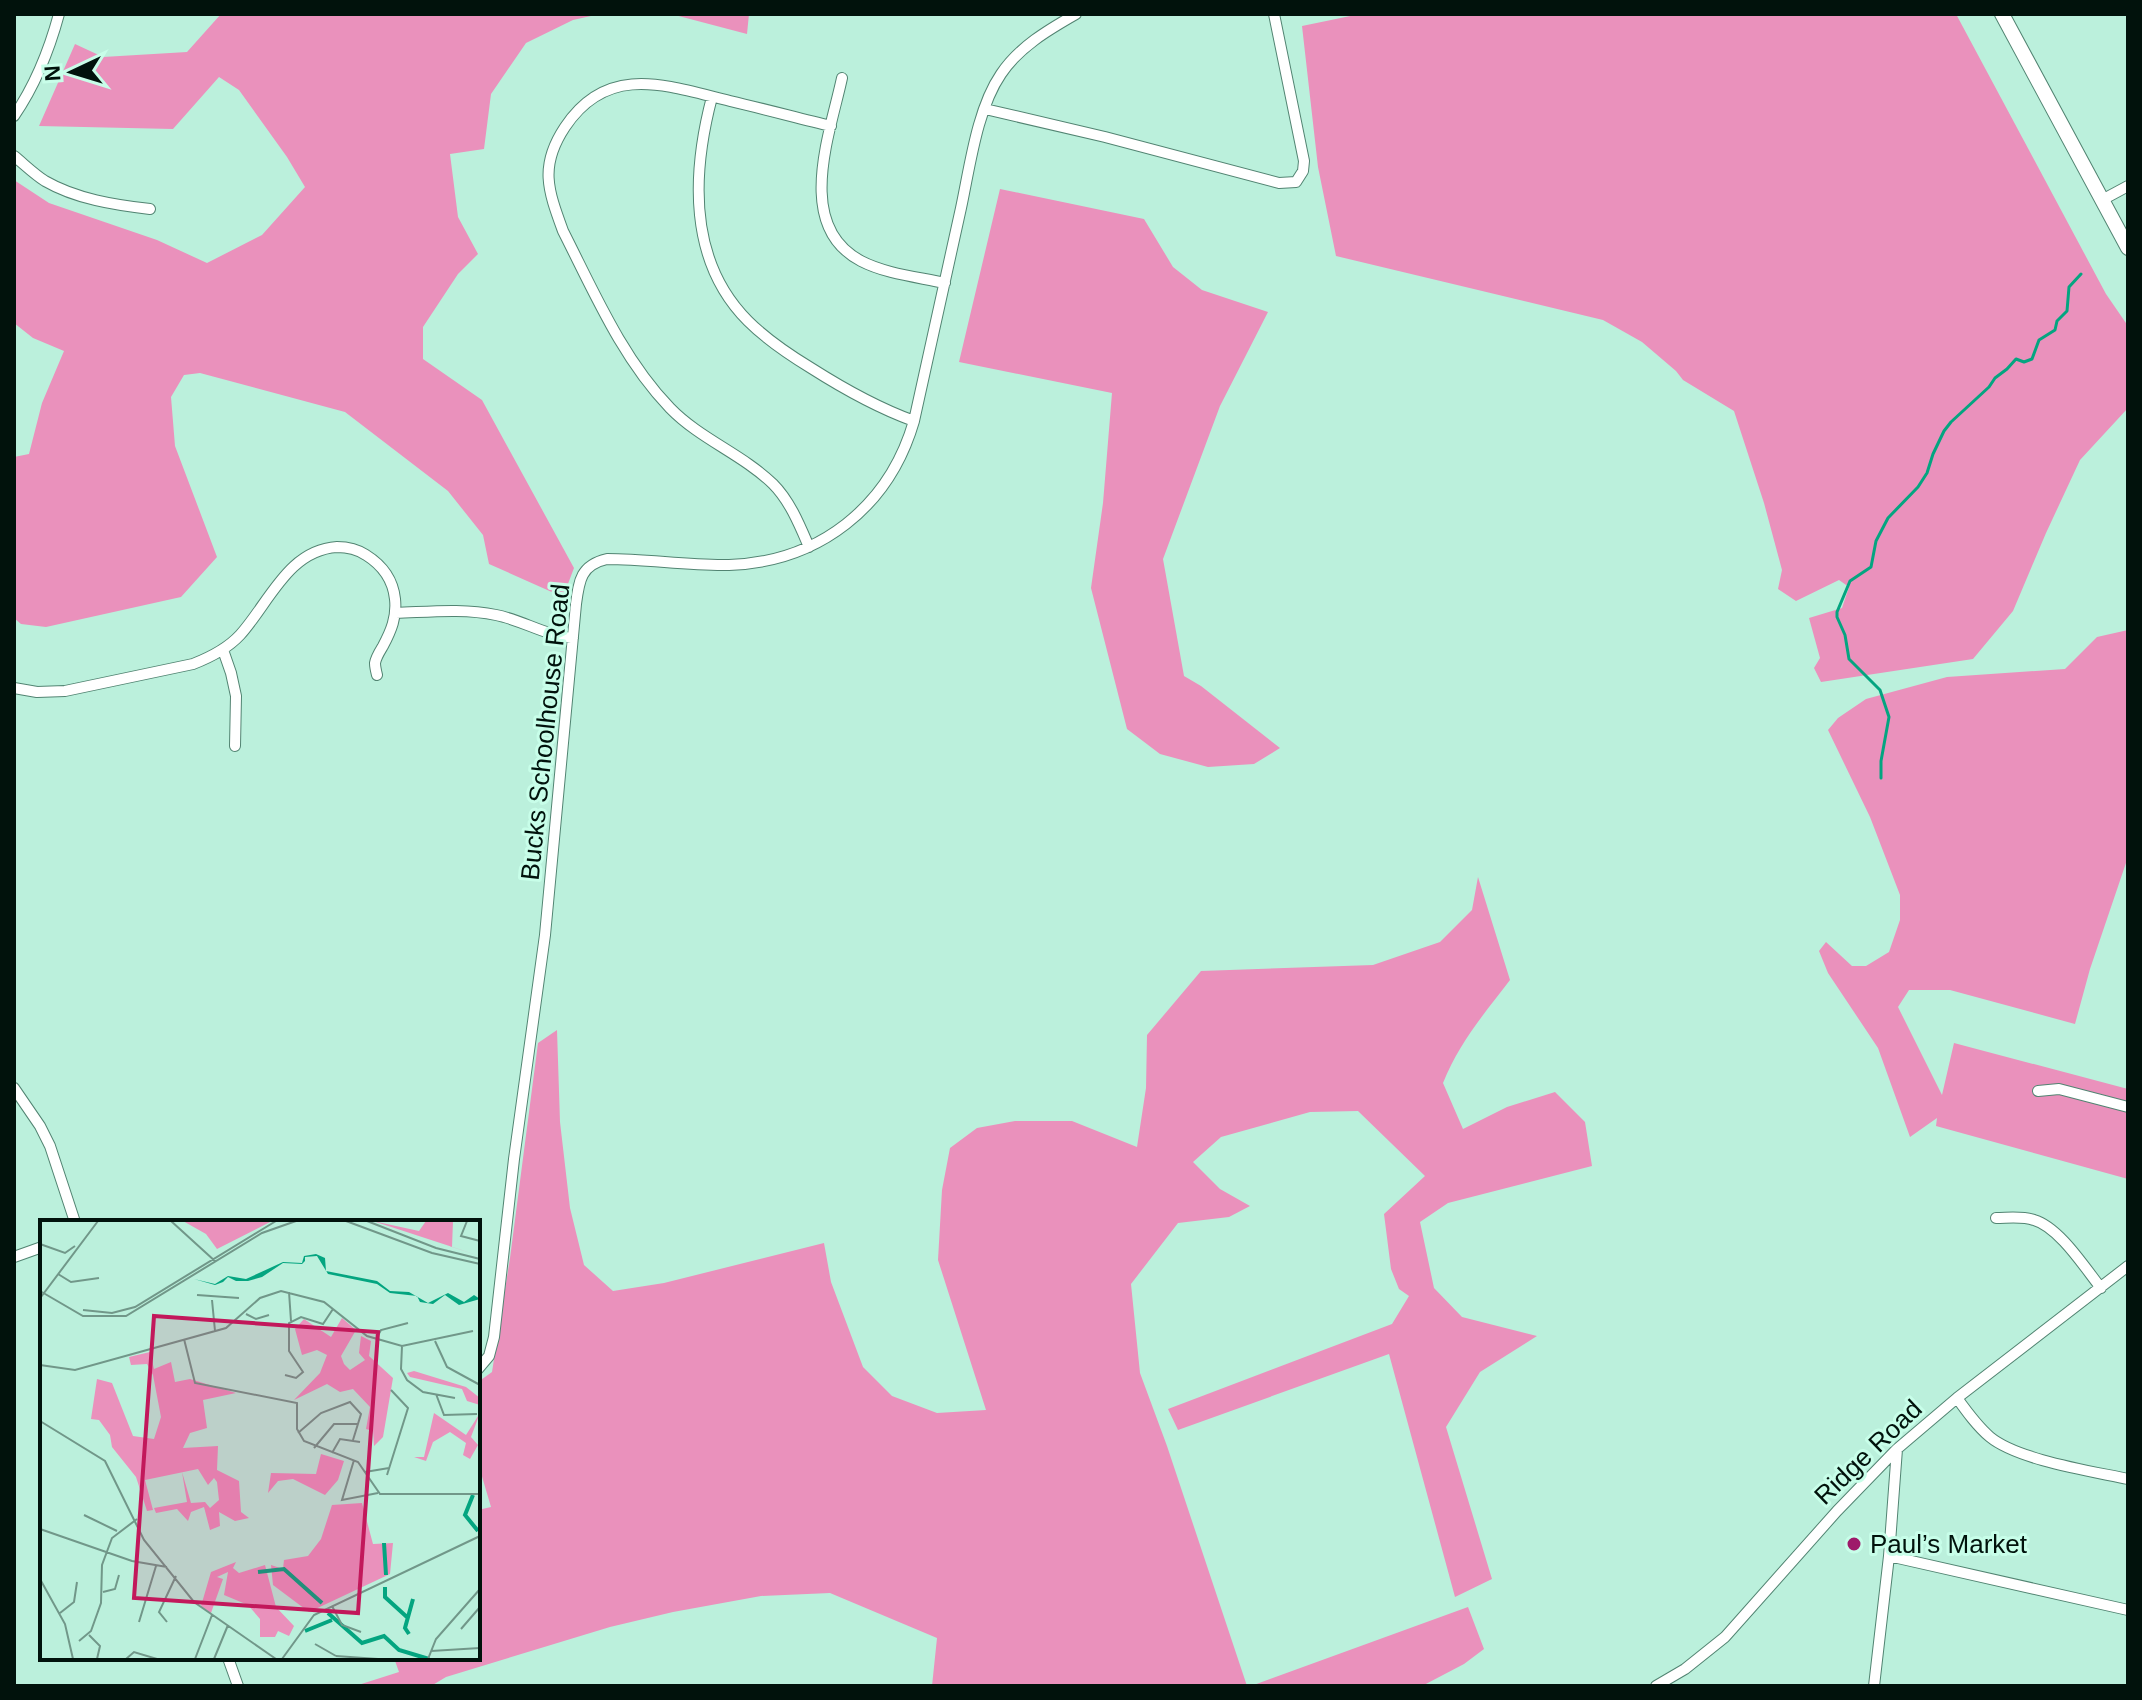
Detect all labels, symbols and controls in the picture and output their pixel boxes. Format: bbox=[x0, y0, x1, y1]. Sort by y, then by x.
north arrow bbox=[32, 32, 112, 112]
text: N bbox=[40, 65, 66, 82]
street label: Bucks Schoolhouse Road bbox=[515, 582, 575, 882]
inset map bbox=[40, 1220, 480, 1660]
street label: Ridge Road bbox=[1808, 1394, 1928, 1510]
place label: Paul’s Market bbox=[1870, 1529, 2028, 1559]
marker: Paul’s Market bbox=[1845, 1535, 1863, 1553]

